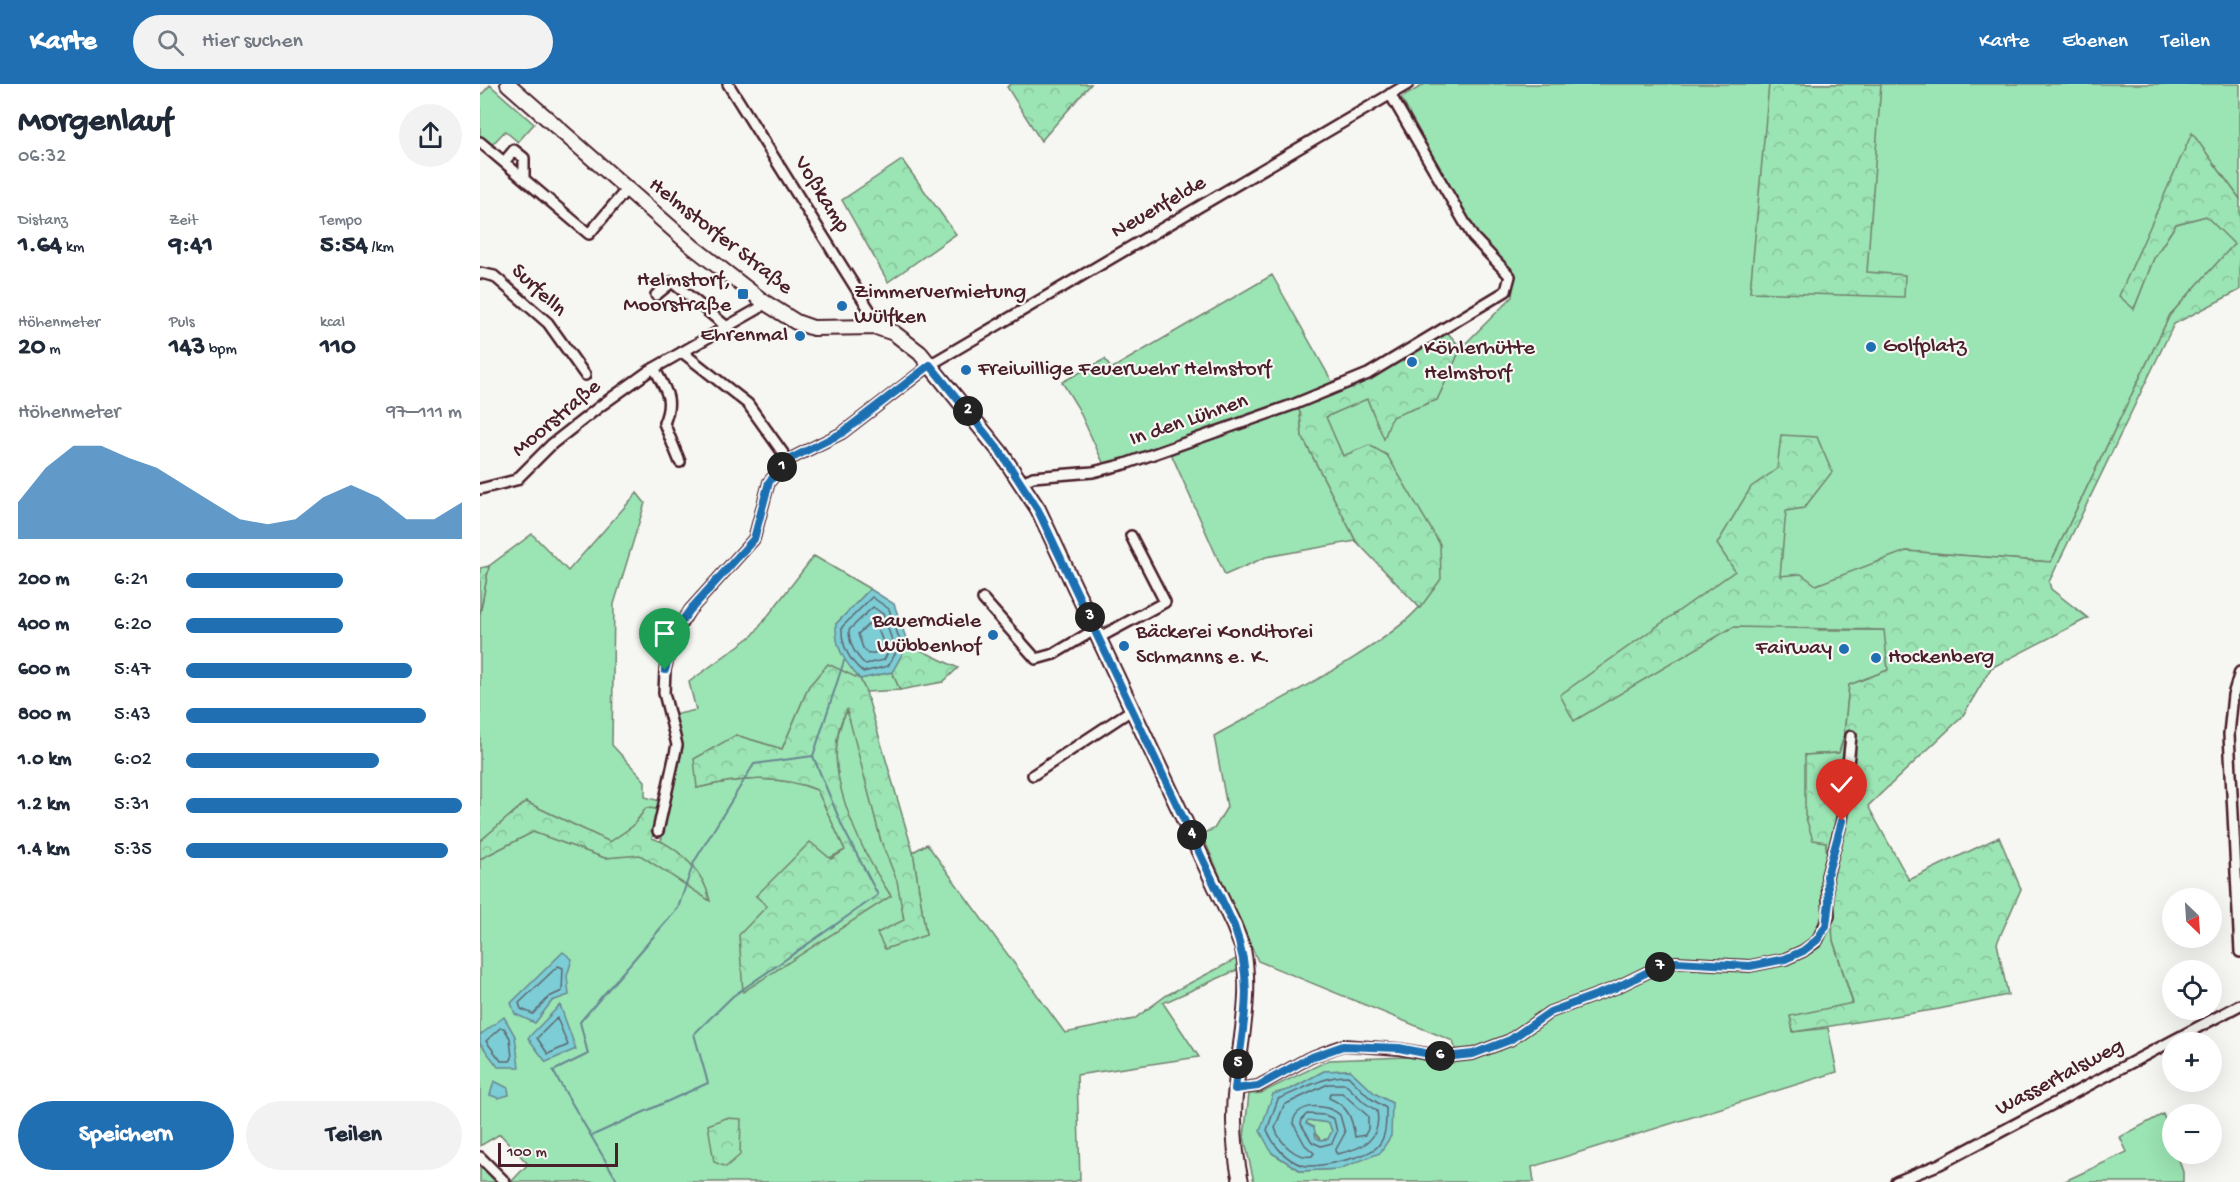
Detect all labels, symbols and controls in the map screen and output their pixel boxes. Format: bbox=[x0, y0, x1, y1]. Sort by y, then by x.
search box bbox=[133, 15, 553, 69]
text: Karte bbox=[30, 26, 97, 59]
icon: search bbox=[154, 26, 187, 59]
text: Hier suchen bbox=[202, 29, 303, 55]
text: Karte bbox=[1979, 30, 2029, 55]
text: Ebenen bbox=[2062, 30, 2128, 55]
text: Teilen bbox=[2161, 30, 2210, 55]
text: Morgenlauf bbox=[18, 104, 172, 142]
button: share bbox=[399, 104, 462, 167]
text: 06:32 bbox=[18, 146, 66, 169]
street label: Voßkamp bbox=[787, 151, 855, 238]
street label: Neuenfelde bbox=[1107, 170, 1212, 246]
street label: Helmstorfer Straße bbox=[643, 173, 798, 302]
text: Distanz bbox=[18, 212, 68, 231]
text: Zeit bbox=[169, 212, 198, 231]
text: Tempo bbox=[320, 212, 362, 231]
text: 1.64 bbox=[18, 231, 62, 262]
text: 9:41 bbox=[169, 231, 213, 262]
text: 5:54 bbox=[320, 231, 368, 262]
text: km bbox=[62, 239, 84, 258]
text: /km bbox=[368, 239, 394, 258]
street label: Surfelln bbox=[505, 259, 572, 324]
place label: Helmstorf, Moorstraße bbox=[623, 268, 732, 319]
place label: Zimmervermietung Wülfken bbox=[854, 280, 1026, 331]
marker: Helmstorf, Moorstraße bbox=[736, 287, 750, 301]
marker: Zimmervermietung Wülfken bbox=[835, 299, 849, 313]
text: Höhenmeter bbox=[18, 314, 100, 333]
text: Puls bbox=[169, 314, 195, 333]
text: kcal bbox=[320, 314, 345, 333]
place label: Ehrenmal bbox=[700, 323, 788, 349]
marker: Ehrenmal bbox=[793, 329, 807, 343]
text: 20 bbox=[18, 333, 46, 364]
text: 143 bbox=[169, 333, 205, 364]
text: 110 bbox=[320, 333, 356, 364]
place label: Golfplatz bbox=[1883, 334, 1968, 360]
place label: Köhlerhütte Helmstorf bbox=[1424, 336, 1535, 387]
marker: Golfplatz bbox=[1864, 340, 1878, 354]
text: m bbox=[46, 341, 61, 360]
text: bpm bbox=[205, 341, 237, 360]
marker: Köhlerhütte Helmstorf bbox=[1405, 355, 1419, 369]
place label: Freiwillige Feuerwehr Helmstorf bbox=[977, 357, 1274, 383]
marker: Freiwillige Feuerwehr Helmstorf bbox=[959, 363, 973, 377]
street label: Moorstraße bbox=[507, 374, 607, 464]
street label: In den Lühnen bbox=[1126, 388, 1252, 453]
pin: 2 bbox=[953, 396, 983, 426]
text: 2 bbox=[964, 401, 972, 420]
text: Höhenmeter bbox=[18, 402, 120, 425]
text: 97–111 m bbox=[386, 402, 462, 425]
pin: 1 bbox=[767, 452, 797, 482]
text: 1 bbox=[779, 457, 785, 476]
text: 200 m bbox=[18, 569, 69, 592]
text: 6:21 bbox=[114, 569, 148, 592]
pin: 3 bbox=[1075, 602, 1105, 632]
text: 3 bbox=[1086, 607, 1094, 626]
pin bbox=[639, 608, 690, 670]
place label: Bauerndiele Wübbenhof bbox=[871, 609, 983, 660]
text: 400 m bbox=[18, 614, 69, 637]
text: 6:20 bbox=[114, 614, 152, 637]
icon: arrive bbox=[648, 617, 681, 650]
place label: Bäckerei Konditorei Schmanns e. K. bbox=[1135, 620, 1313, 671]
marker: Bauerndiele Wübbenhof bbox=[986, 628, 1000, 642]
place label: Fairway bbox=[1755, 636, 1832, 662]
marker: Bäckerei Konditorei Schmanns e. K. bbox=[1117, 639, 1131, 653]
marker: Fairway bbox=[1837, 642, 1851, 656]
place label: Hockenberg bbox=[1888, 645, 1994, 671]
marker: Hockenberg bbox=[1869, 651, 1883, 665]
text: 600 m bbox=[18, 659, 70, 682]
text: 5:47 bbox=[114, 659, 151, 682]
text: 800 m bbox=[18, 704, 71, 727]
text: 5:43 bbox=[114, 704, 151, 727]
text: 1.0 km bbox=[18, 749, 72, 772]
text: 6:02 bbox=[114, 749, 152, 772]
pin bbox=[1816, 759, 1867, 821]
icon: check bbox=[1825, 768, 1858, 801]
text: 1.2 km bbox=[18, 794, 70, 817]
text: 5:31 bbox=[114, 794, 149, 817]
pin: 4 bbox=[1177, 820, 1207, 850]
text: 4 bbox=[1188, 825, 1196, 844]
text: 1.4 km bbox=[18, 839, 70, 862]
text: 5:35 bbox=[114, 839, 152, 862]
north arrow bbox=[2162, 888, 2222, 948]
map controls bbox=[2162, 888, 2222, 1164]
pin: 7 bbox=[1645, 952, 1675, 982]
text: 7 bbox=[1656, 957, 1664, 976]
button: locate bbox=[2162, 960, 2222, 1020]
button: + bbox=[2162, 1032, 2222, 1092]
street label: Wassertalsweg bbox=[1992, 1033, 2128, 1123]
pin: 6 bbox=[1425, 1041, 1455, 1071]
text: 6 bbox=[1436, 1046, 1444, 1065]
pin: 5 bbox=[1223, 1049, 1253, 1079]
text: 5 bbox=[1234, 1054, 1242, 1073]
button: Speichern bbox=[18, 1101, 234, 1170]
button: Teilen bbox=[246, 1101, 462, 1170]
button: − bbox=[2162, 1104, 2222, 1164]
scale bar bbox=[498, 1140, 618, 1168]
text: 100 m bbox=[507, 1144, 547, 1163]

